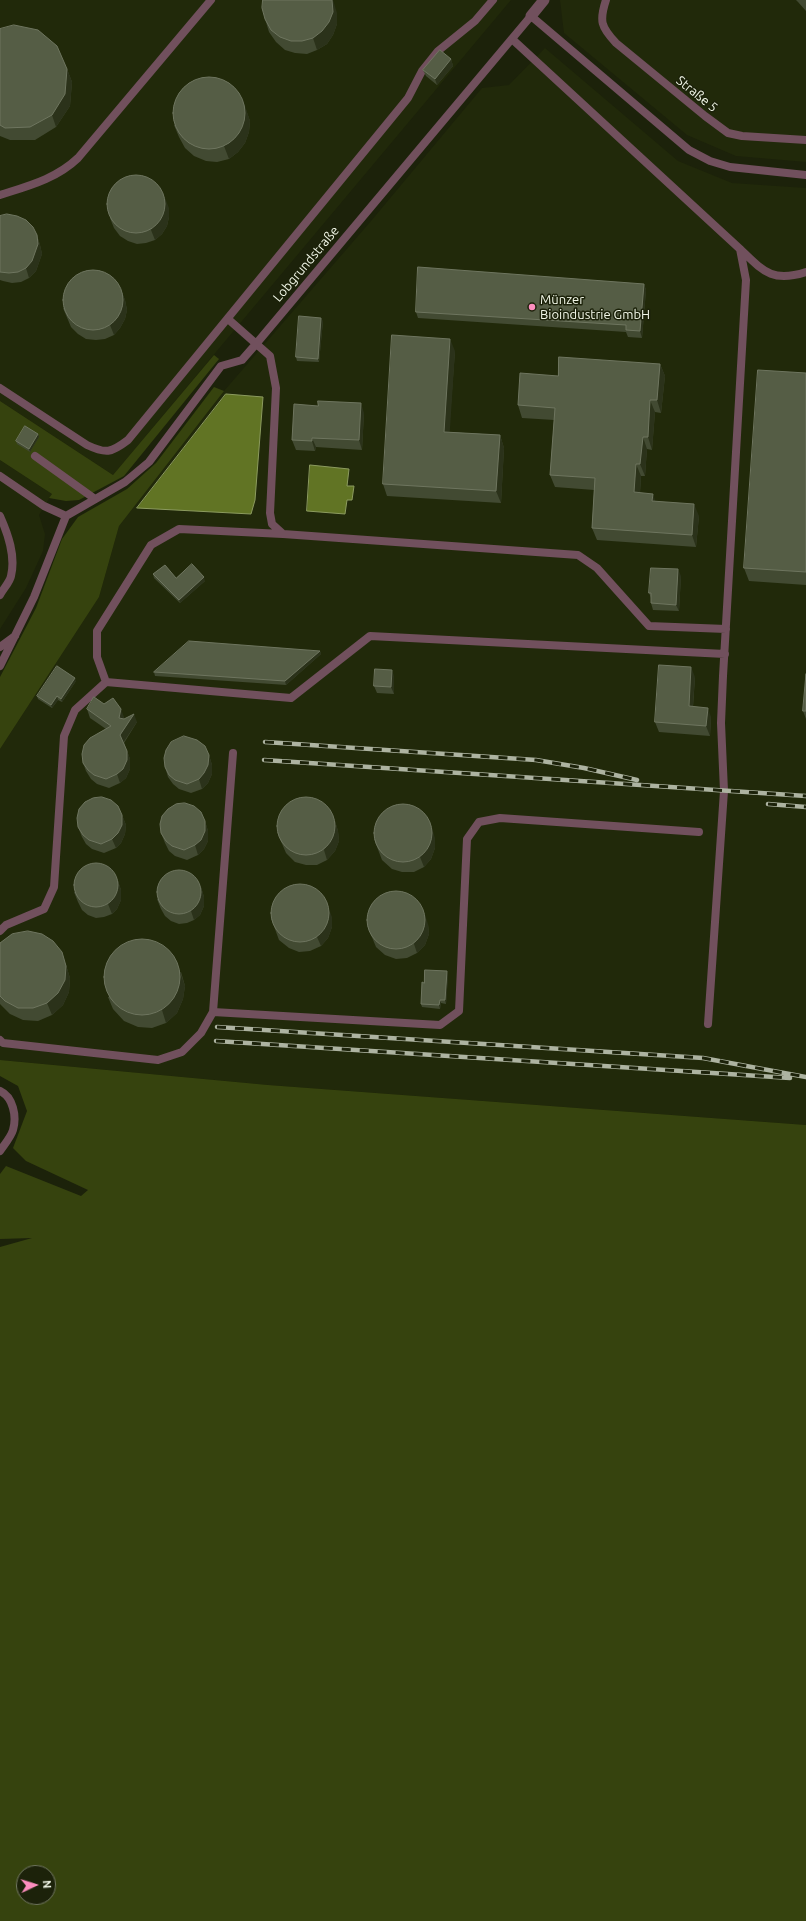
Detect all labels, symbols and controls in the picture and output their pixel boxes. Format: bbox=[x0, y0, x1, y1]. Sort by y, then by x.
street label: Straße 5 bbox=[673, 73, 721, 115]
street label: Lobgrundstraße bbox=[270, 223, 342, 305]
place label: Münzer Bioindustrie GmbH bbox=[540, 292, 650, 323]
marker: Münzer Bioindustrie GmbH bbox=[527, 302, 537, 312]
north arrow bbox=[16, 1865, 56, 1905]
text: N bbox=[41, 1880, 53, 1889]

